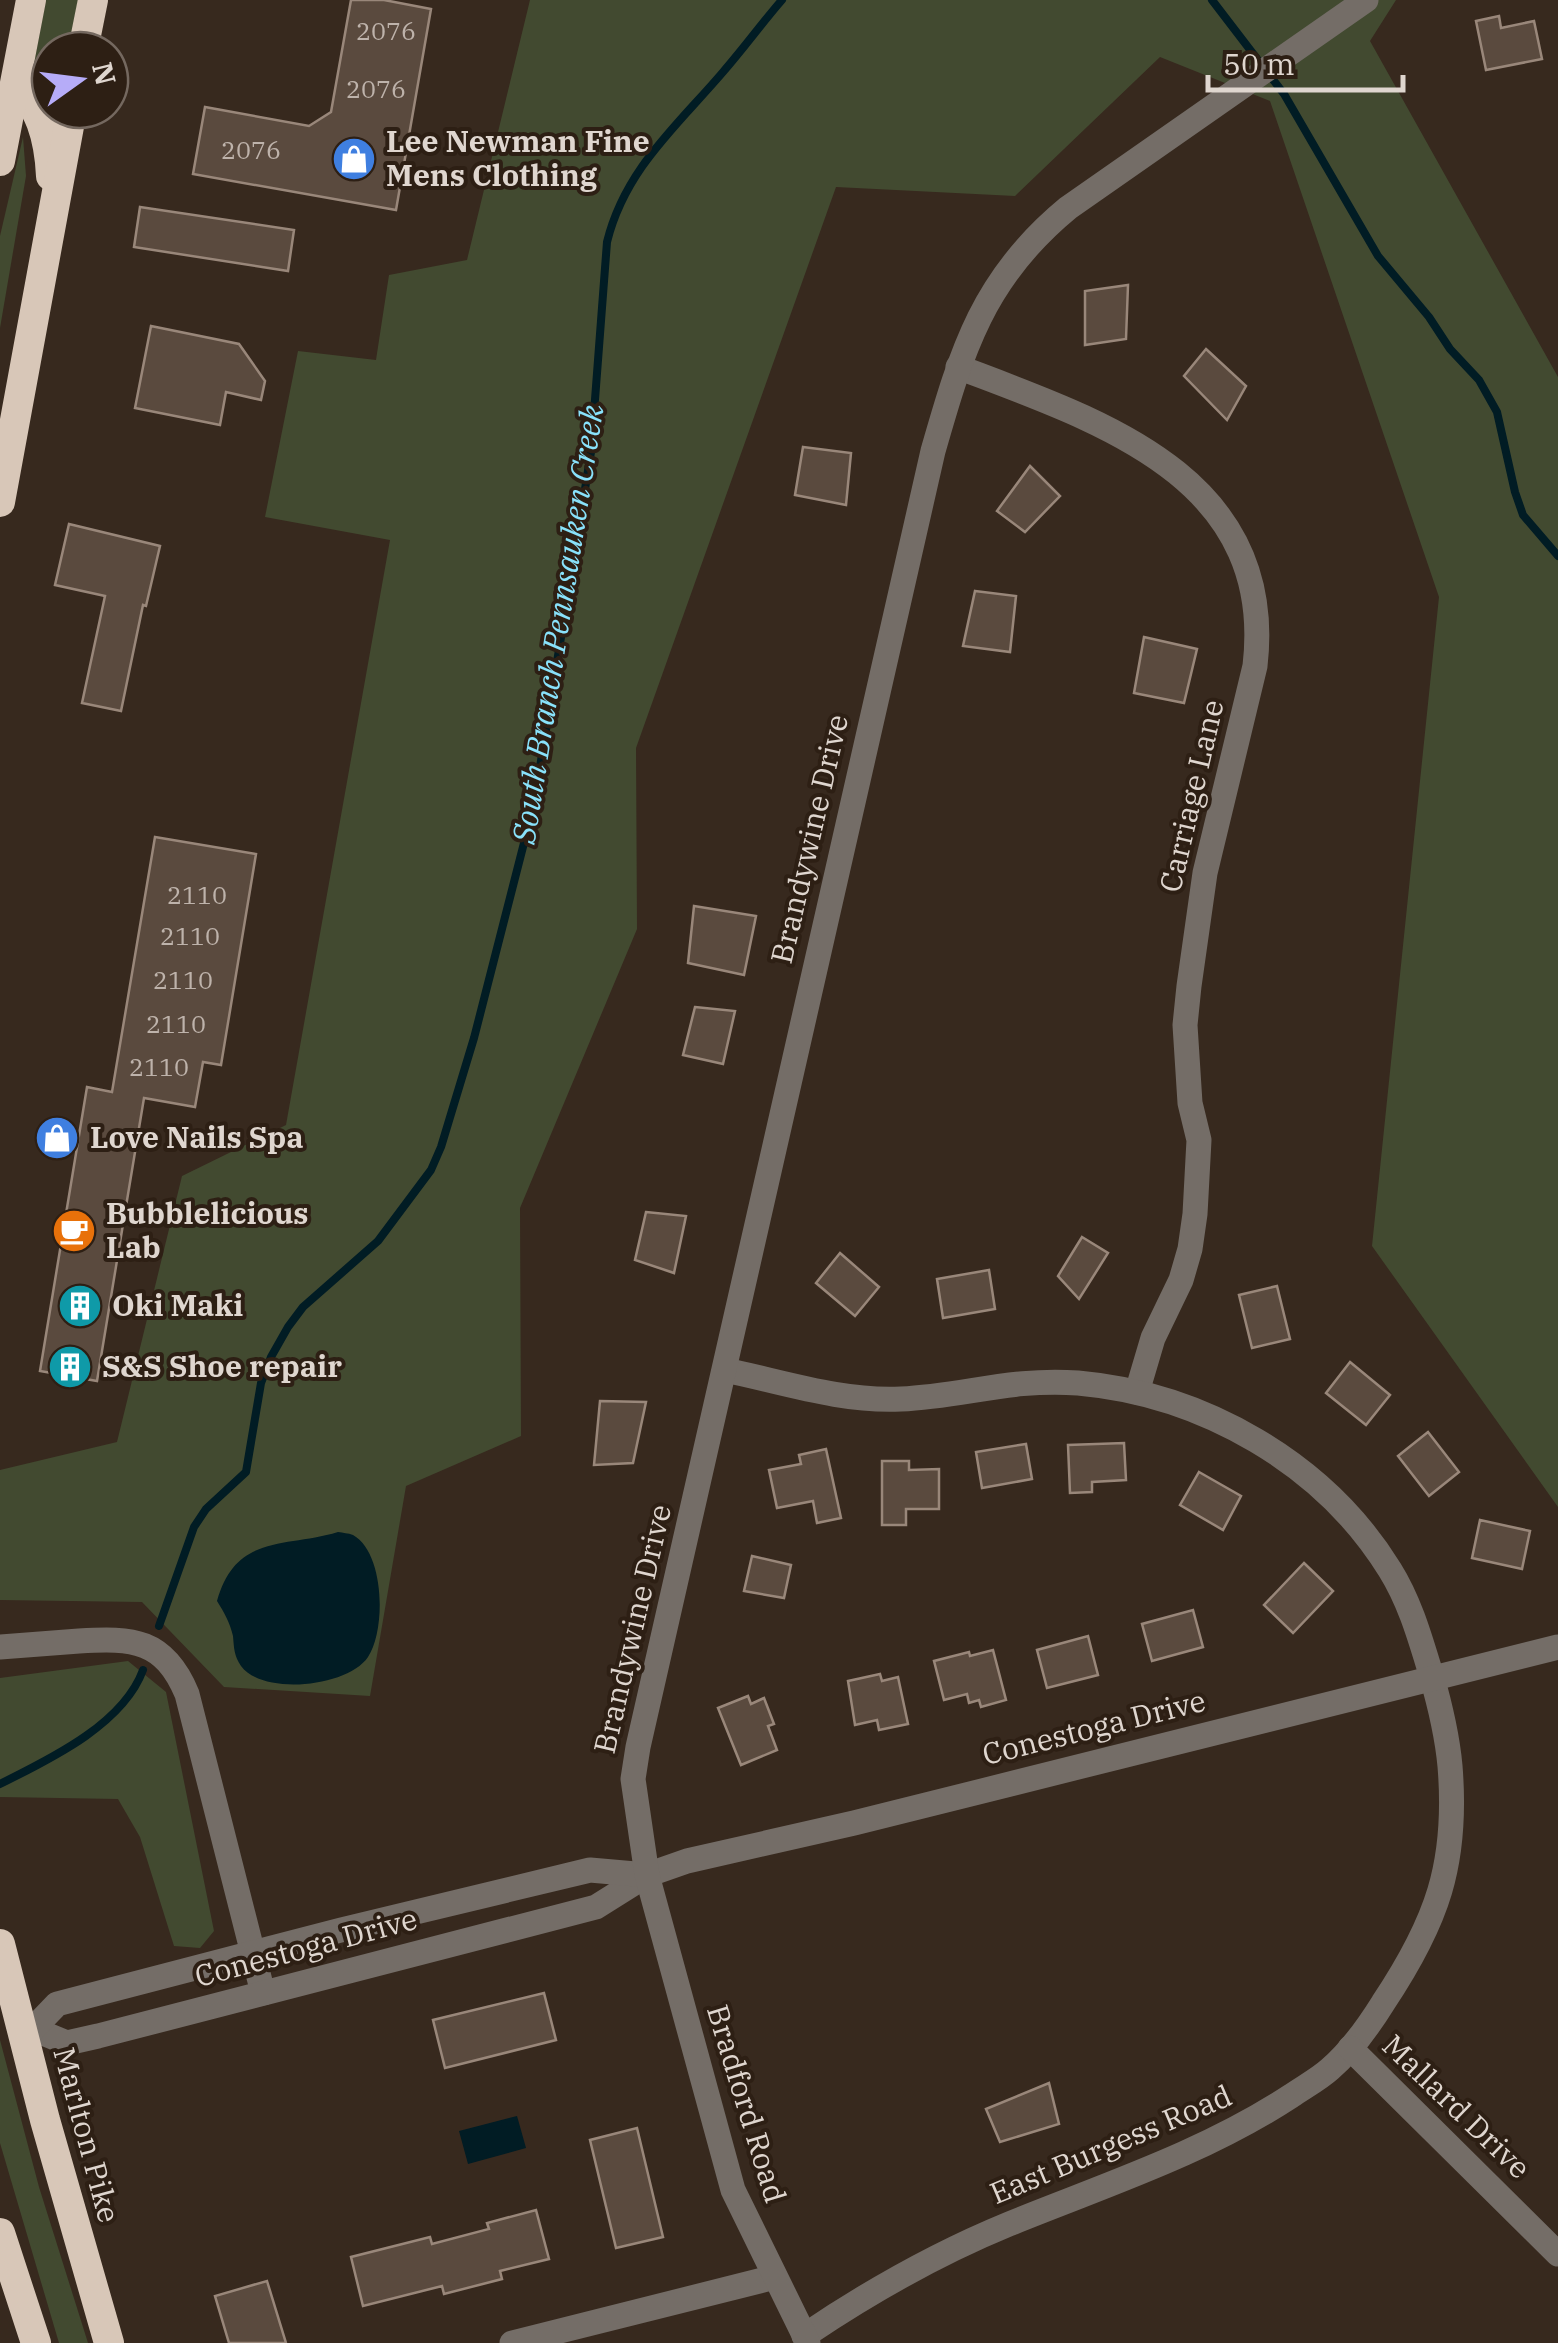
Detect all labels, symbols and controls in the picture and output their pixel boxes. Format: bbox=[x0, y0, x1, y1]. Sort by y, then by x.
house number: 2076 bbox=[356, 14, 416, 47]
north arrow bbox=[30, 30, 130, 130]
scale bar bbox=[1208, 30, 1403, 92]
text: 50 m bbox=[1223, 44, 1295, 83]
text: N bbox=[84, 59, 125, 89]
house number: 2076 bbox=[346, 72, 406, 105]
place label: Lee Newman Fine Mens Clothing bbox=[386, 121, 650, 194]
house number: 2076 bbox=[221, 133, 281, 166]
shop icon: Lee Newman Fine Mens Clothing bbox=[331, 136, 377, 182]
water label: South Branch Pennsauken Creek bbox=[501, 401, 612, 847]
street label: Carriage Lane bbox=[1149, 696, 1232, 896]
street label: Brandywine Drive bbox=[761, 710, 856, 967]
house number: 2110 bbox=[167, 878, 227, 911]
house number: 2110 bbox=[160, 919, 220, 952]
house number: 2110 bbox=[153, 963, 213, 996]
house number: 2110 bbox=[146, 1007, 206, 1040]
house number: 2110 bbox=[129, 1050, 189, 1083]
shop icon: Love Nails Spa bbox=[34, 1115, 80, 1161]
place label: Love Nails Spa bbox=[90, 1117, 304, 1156]
place label: Bubblelicious Lab bbox=[106, 1193, 309, 1266]
cafe icon: Bubblelicious Lab bbox=[51, 1208, 97, 1254]
building icon: Oki Maki bbox=[57, 1283, 103, 1329]
place label: Oki Maki bbox=[112, 1285, 243, 1324]
building icon: S&S Shoe repair bbox=[47, 1344, 93, 1390]
place label: S&S Shoe repair bbox=[102, 1346, 342, 1385]
street label: Brandywine Drive bbox=[584, 1500, 679, 1757]
street label: Conestoga Drive bbox=[978, 1680, 1209, 1773]
street label: Conestoga Drive bbox=[190, 1898, 421, 1995]
street label: Bradford Road bbox=[699, 2000, 796, 2207]
street label: Mallard Drive bbox=[1375, 2026, 1539, 2186]
street label: Marlton Pike bbox=[45, 2043, 130, 2227]
street label: East Burgess Road bbox=[984, 2075, 1237, 2212]

